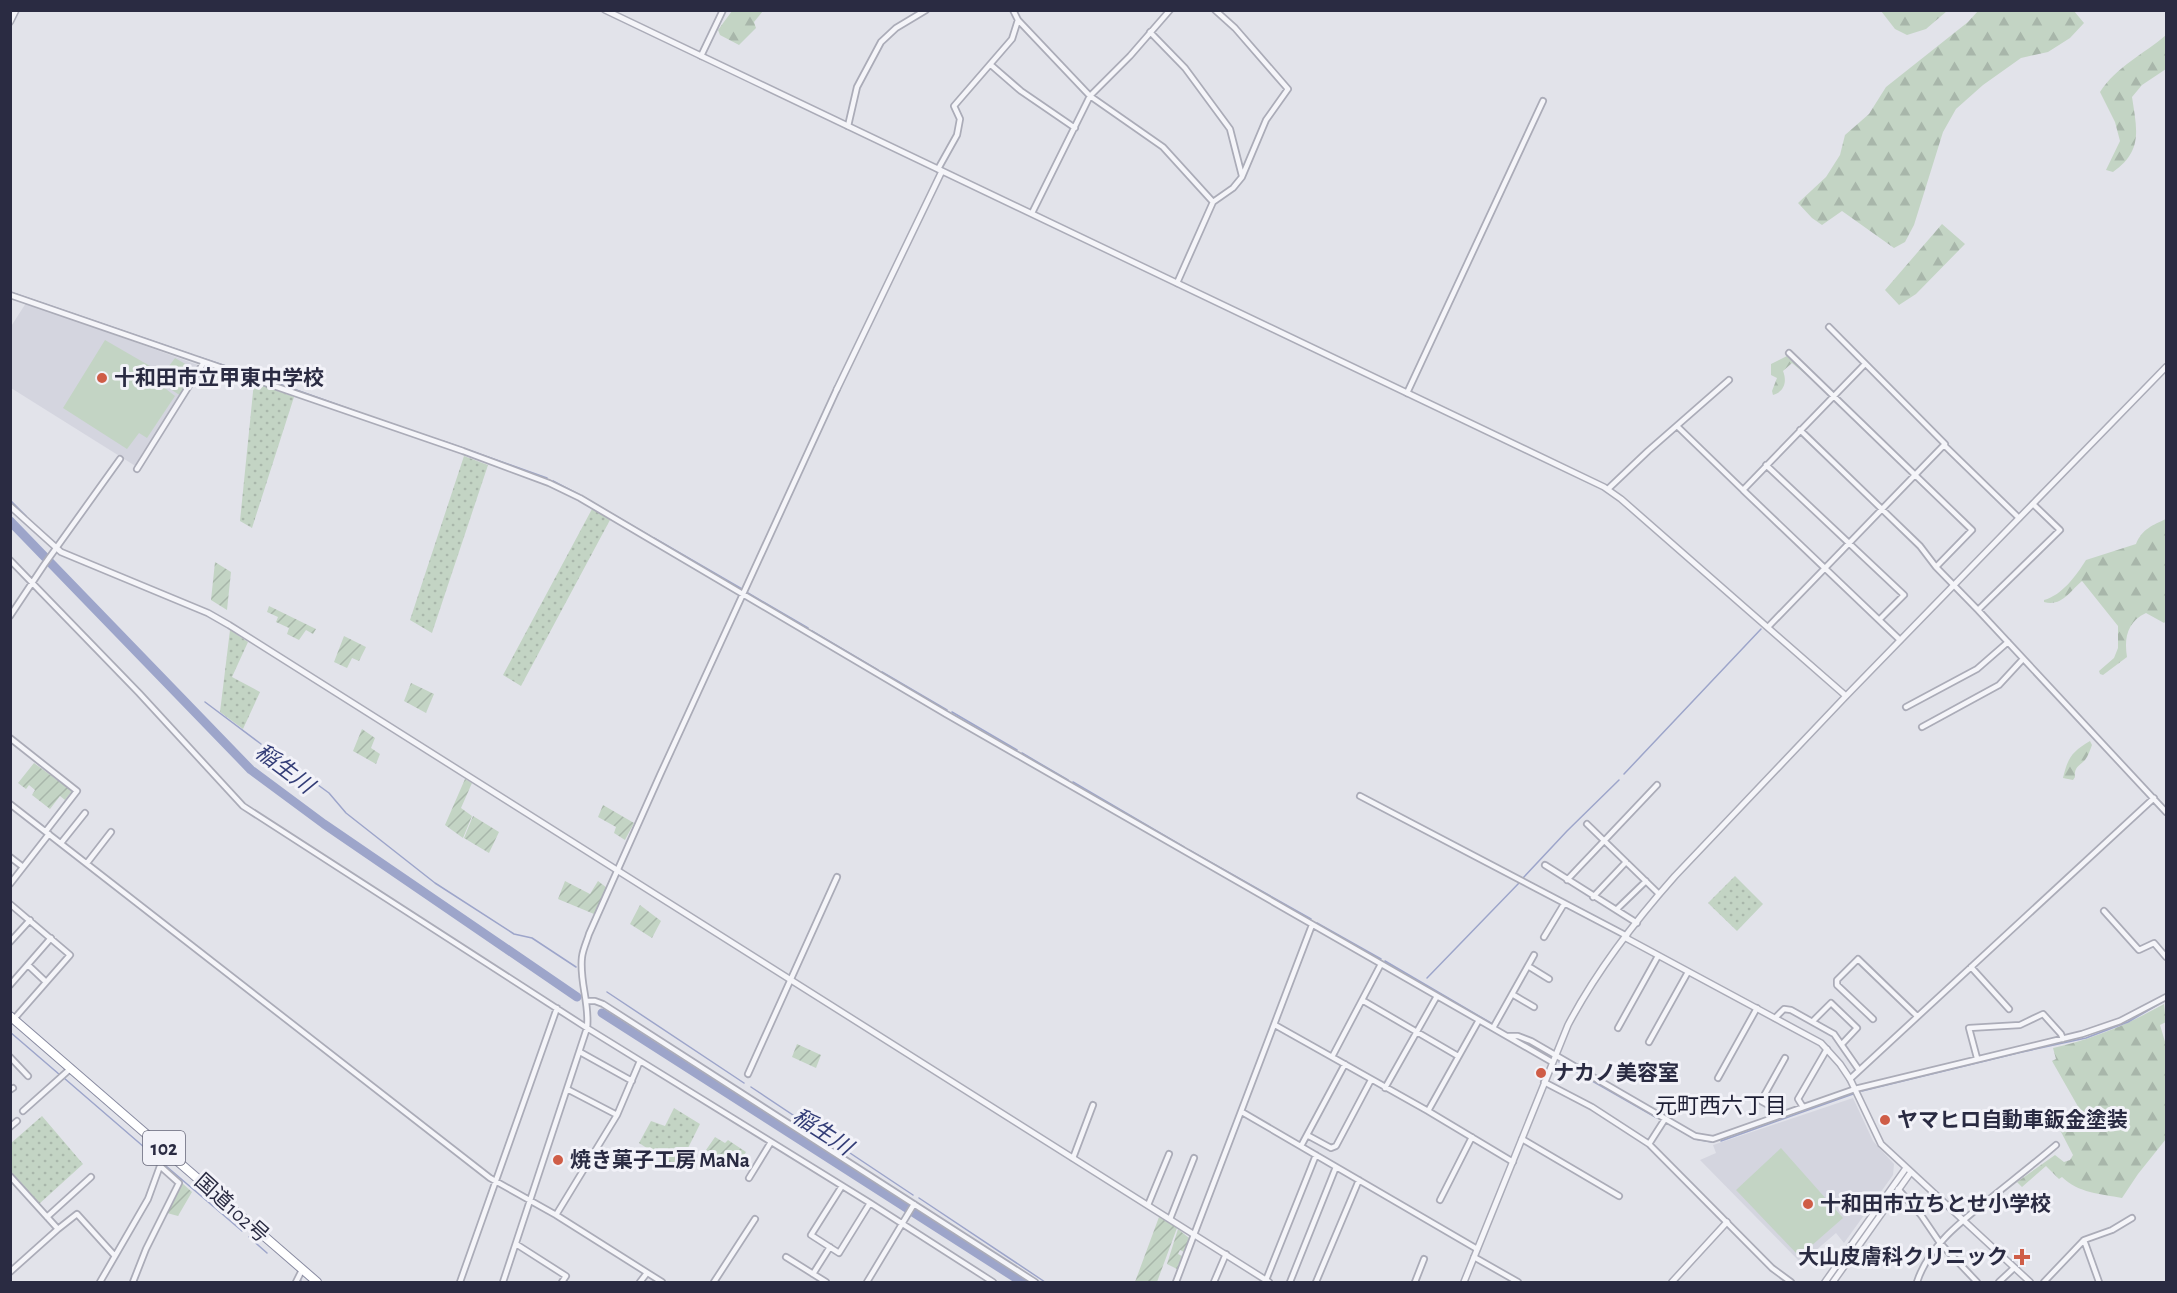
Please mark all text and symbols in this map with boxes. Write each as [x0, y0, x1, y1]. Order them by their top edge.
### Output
place label: 十和田市立甲東中学校 [114, 367, 324, 389]
marker: 十和田市立甲東中学校 [95, 371, 109, 385]
water label: 稲生川 [251, 739, 320, 799]
place label: ナカノ美容室 [1553, 1062, 1679, 1084]
marker: ナカノ美容室 [1534, 1066, 1548, 1080]
district label: 元町西六丁目 [1655, 1094, 1787, 1117]
water label: 稲生川 [789, 1104, 858, 1160]
place label: ヤマヒロ自動車鈑金塗装 [1897, 1109, 2128, 1131]
marker: ヤマヒロ自動車鈑金塗装 [1878, 1113, 1892, 1127]
road number: 102 [143, 1131, 185, 1165]
place label: 焼き菓子工房 MaNa [570, 1149, 750, 1171]
marker: 焼き菓子工房 MaNa [551, 1153, 565, 1167]
street label: 国道102号 [191, 1169, 273, 1247]
place label: 十和田市立ちとせ小学校 [1820, 1193, 2051, 1215]
marker: 十和田市立ちとせ小学校 [1801, 1197, 1815, 1211]
place label: 大山皮膚科クリニック [1798, 1246, 2008, 1268]
marker: 大山皮膚科クリニック [2013, 1248, 2031, 1266]

